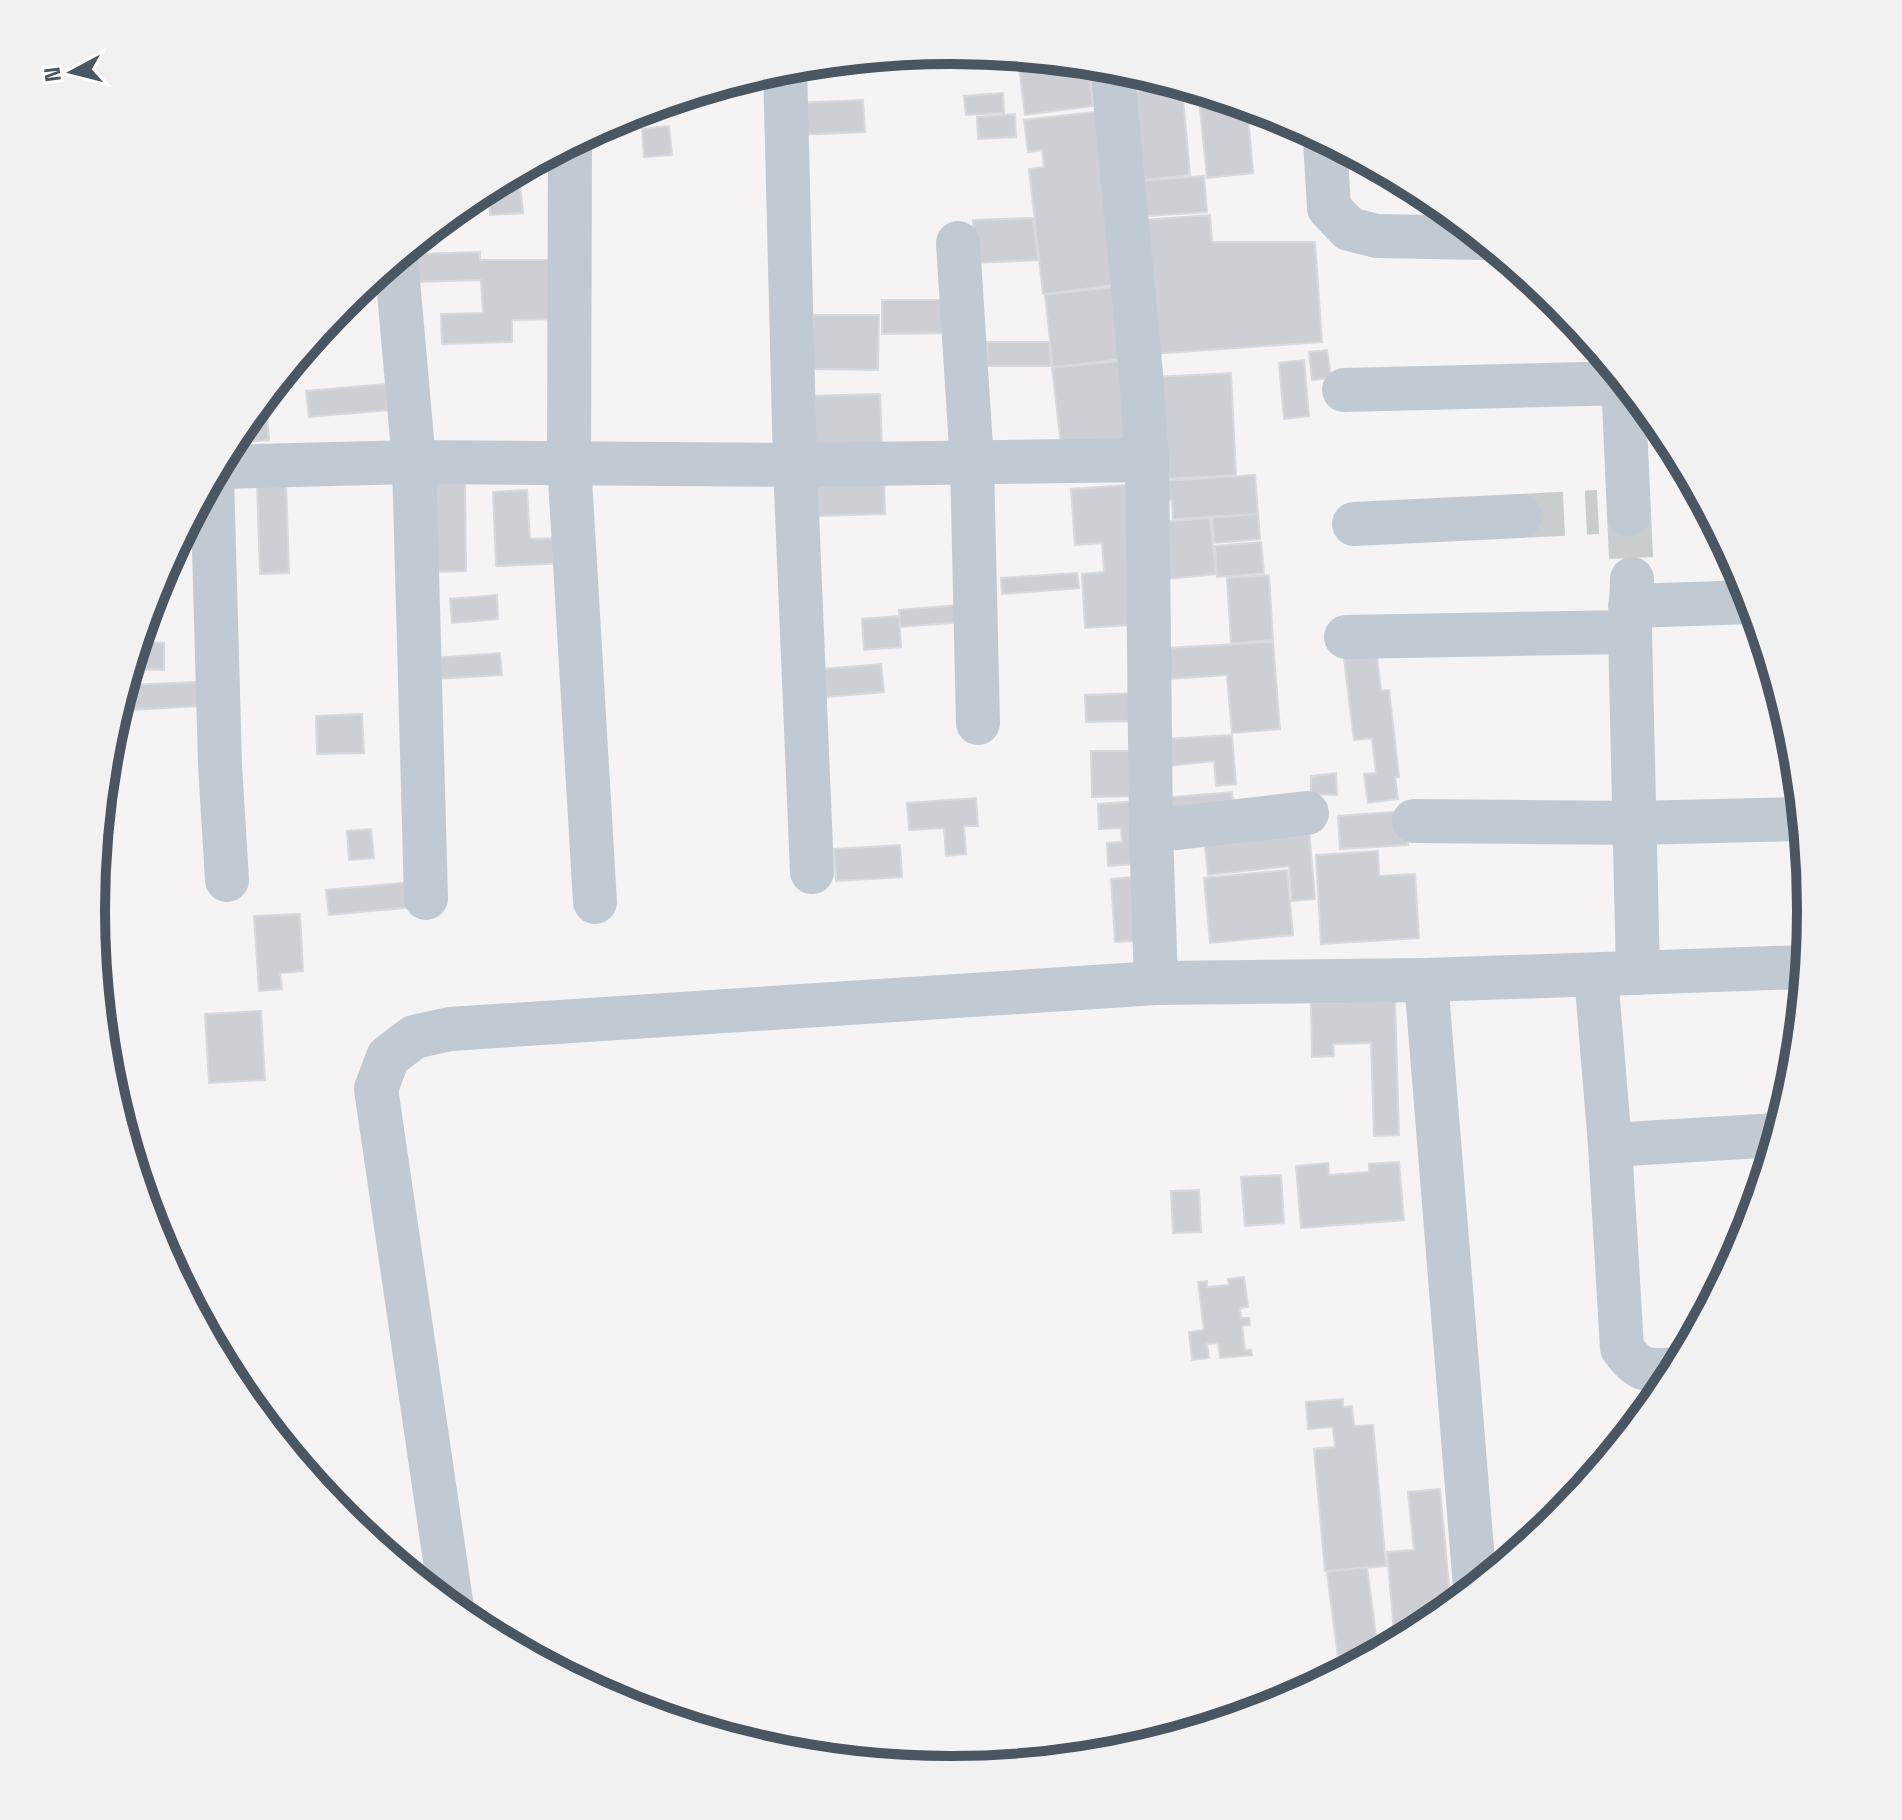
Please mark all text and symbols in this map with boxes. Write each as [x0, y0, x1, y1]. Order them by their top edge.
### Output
north arrow [32, 32, 112, 112]
text: N [37, 65, 67, 83]

